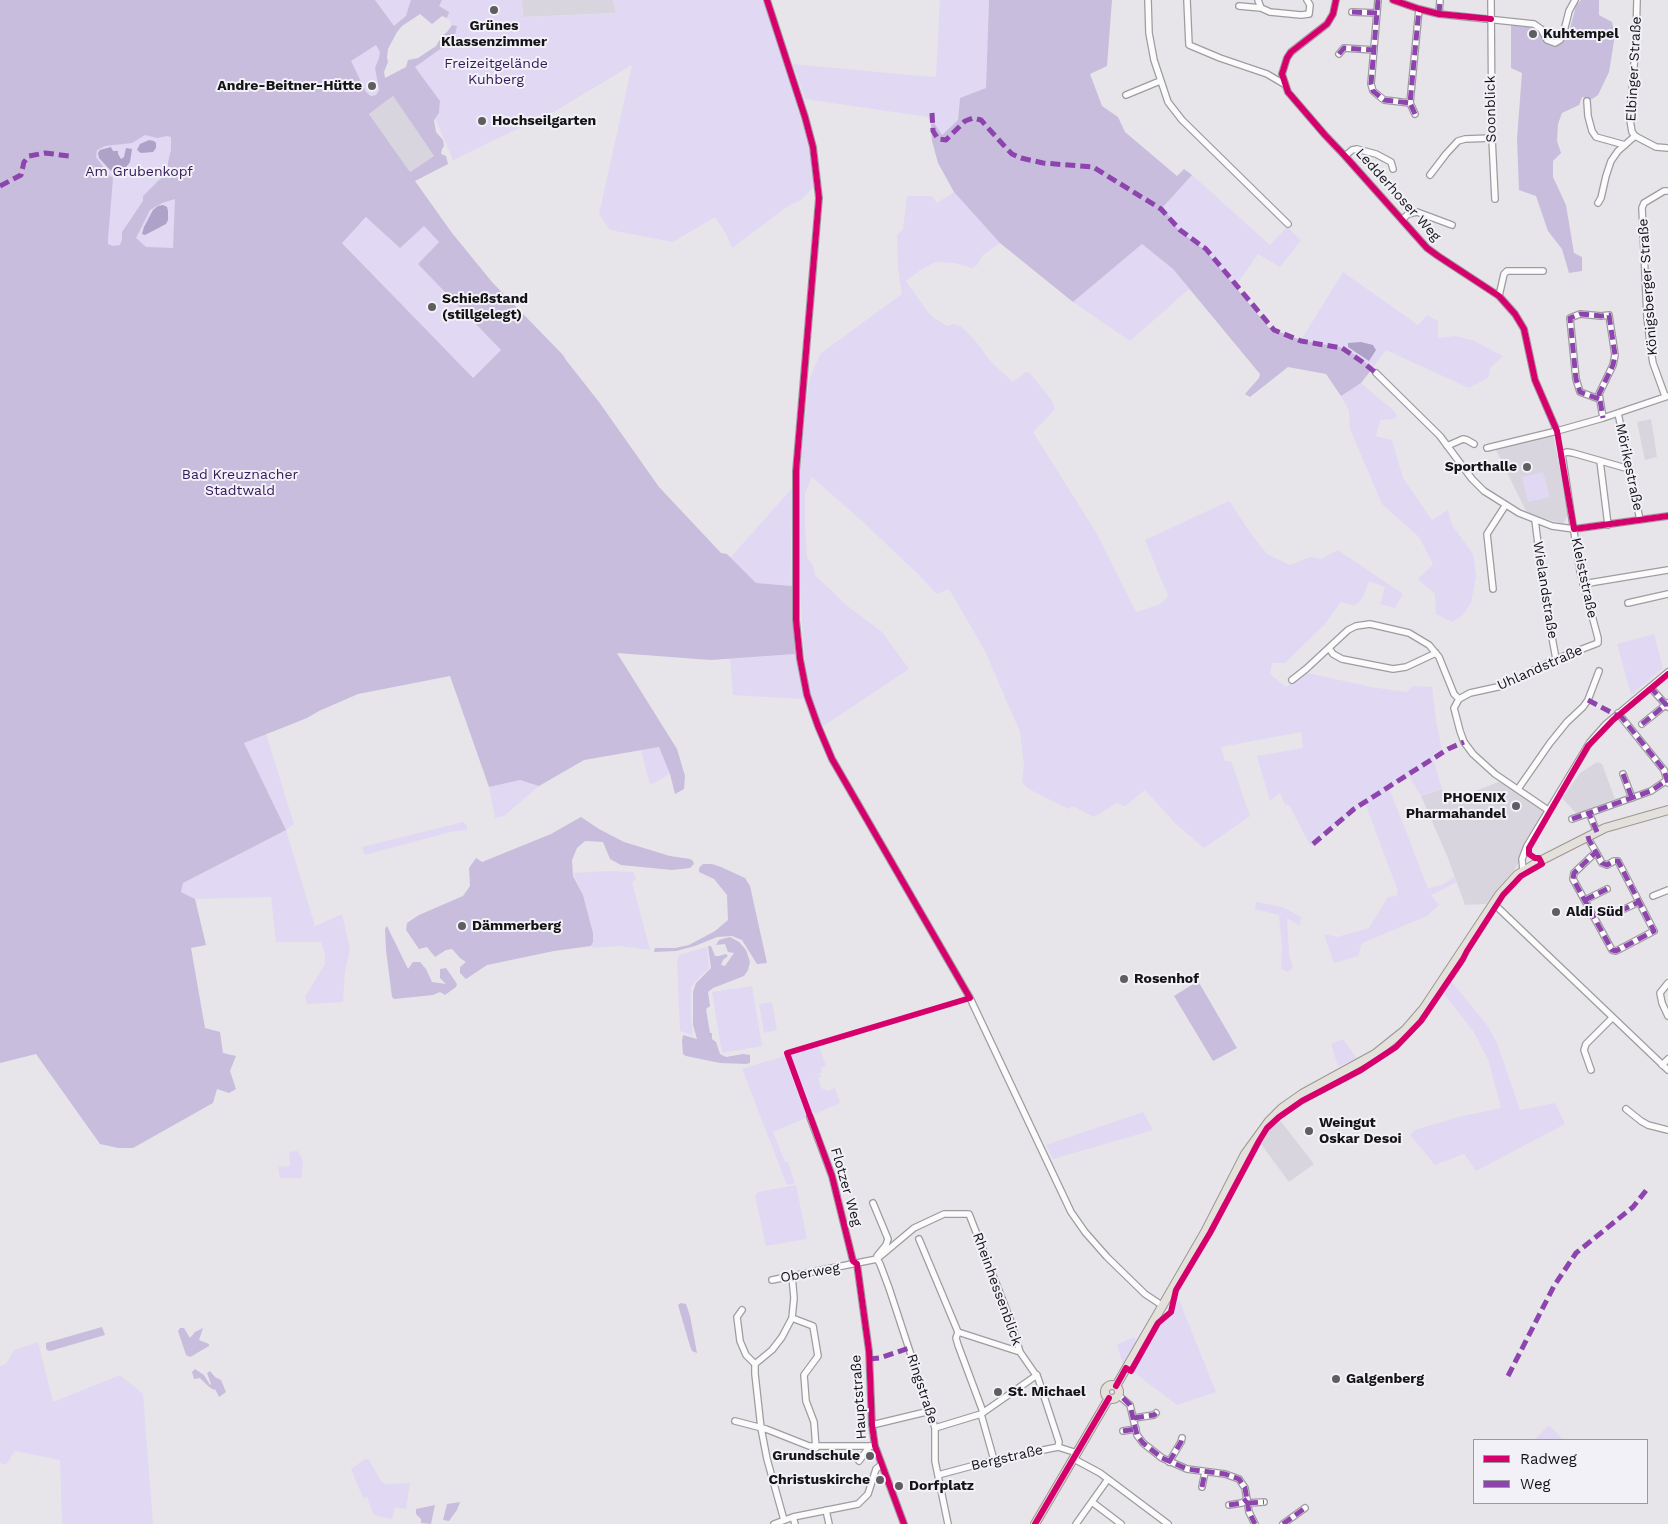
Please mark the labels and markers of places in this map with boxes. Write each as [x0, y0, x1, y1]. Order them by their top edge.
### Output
marker: Grünes Klassenzimmer [488, 4, 500, 16]
place label: Grünes Klassenzimmer [441, 18, 547, 50]
place label: Kuhtempel [1543, 26, 1619, 42]
marker: Kuhtempel [1527, 28, 1539, 40]
place label: Andre-Beitner-Hütte [217, 78, 362, 94]
marker: Andre-Beitner-Hütte [366, 80, 378, 92]
place label: Hochseilgarten [492, 113, 596, 129]
marker: Hochseilgarten [476, 115, 488, 127]
place label: Schießstand (stillgelegt) [442, 291, 528, 324]
marker: Schießstand (stillgelegt) [426, 301, 438, 313]
place label: Sporthalle [1445, 459, 1517, 475]
marker: Sporthalle [1521, 461, 1533, 473]
place label: PHOENIX Pharmahandel [1406, 790, 1506, 822]
marker: PHOENIX Pharmahandel [1510, 800, 1522, 812]
place label: Aldi Süd [1566, 904, 1623, 920]
marker: Aldi Süd [1550, 906, 1562, 918]
place label: Dämmerberg [472, 918, 561, 934]
marker: Dämmerberg [456, 920, 468, 932]
place label: Rosenhof [1134, 971, 1199, 987]
marker: Rosenhof [1118, 973, 1130, 985]
place label: Weingut Oskar Desoi [1319, 1115, 1402, 1148]
marker: Weingut Oskar Desoi [1303, 1125, 1315, 1137]
place label: Galgenberg [1346, 1371, 1424, 1387]
marker: Galgenberg [1330, 1373, 1342, 1385]
place label: St. Michael [1008, 1384, 1085, 1400]
marker: St. Michael [992, 1386, 1004, 1398]
place label: Grundschule [772, 1448, 860, 1464]
marker: Grundschule [864, 1450, 876, 1462]
place label: Christuskirche [769, 1472, 870, 1488]
marker: Christuskirche [874, 1474, 886, 1486]
place label: Dorfplatz [909, 1478, 974, 1494]
marker: Dorfplatz [893, 1480, 905, 1492]

